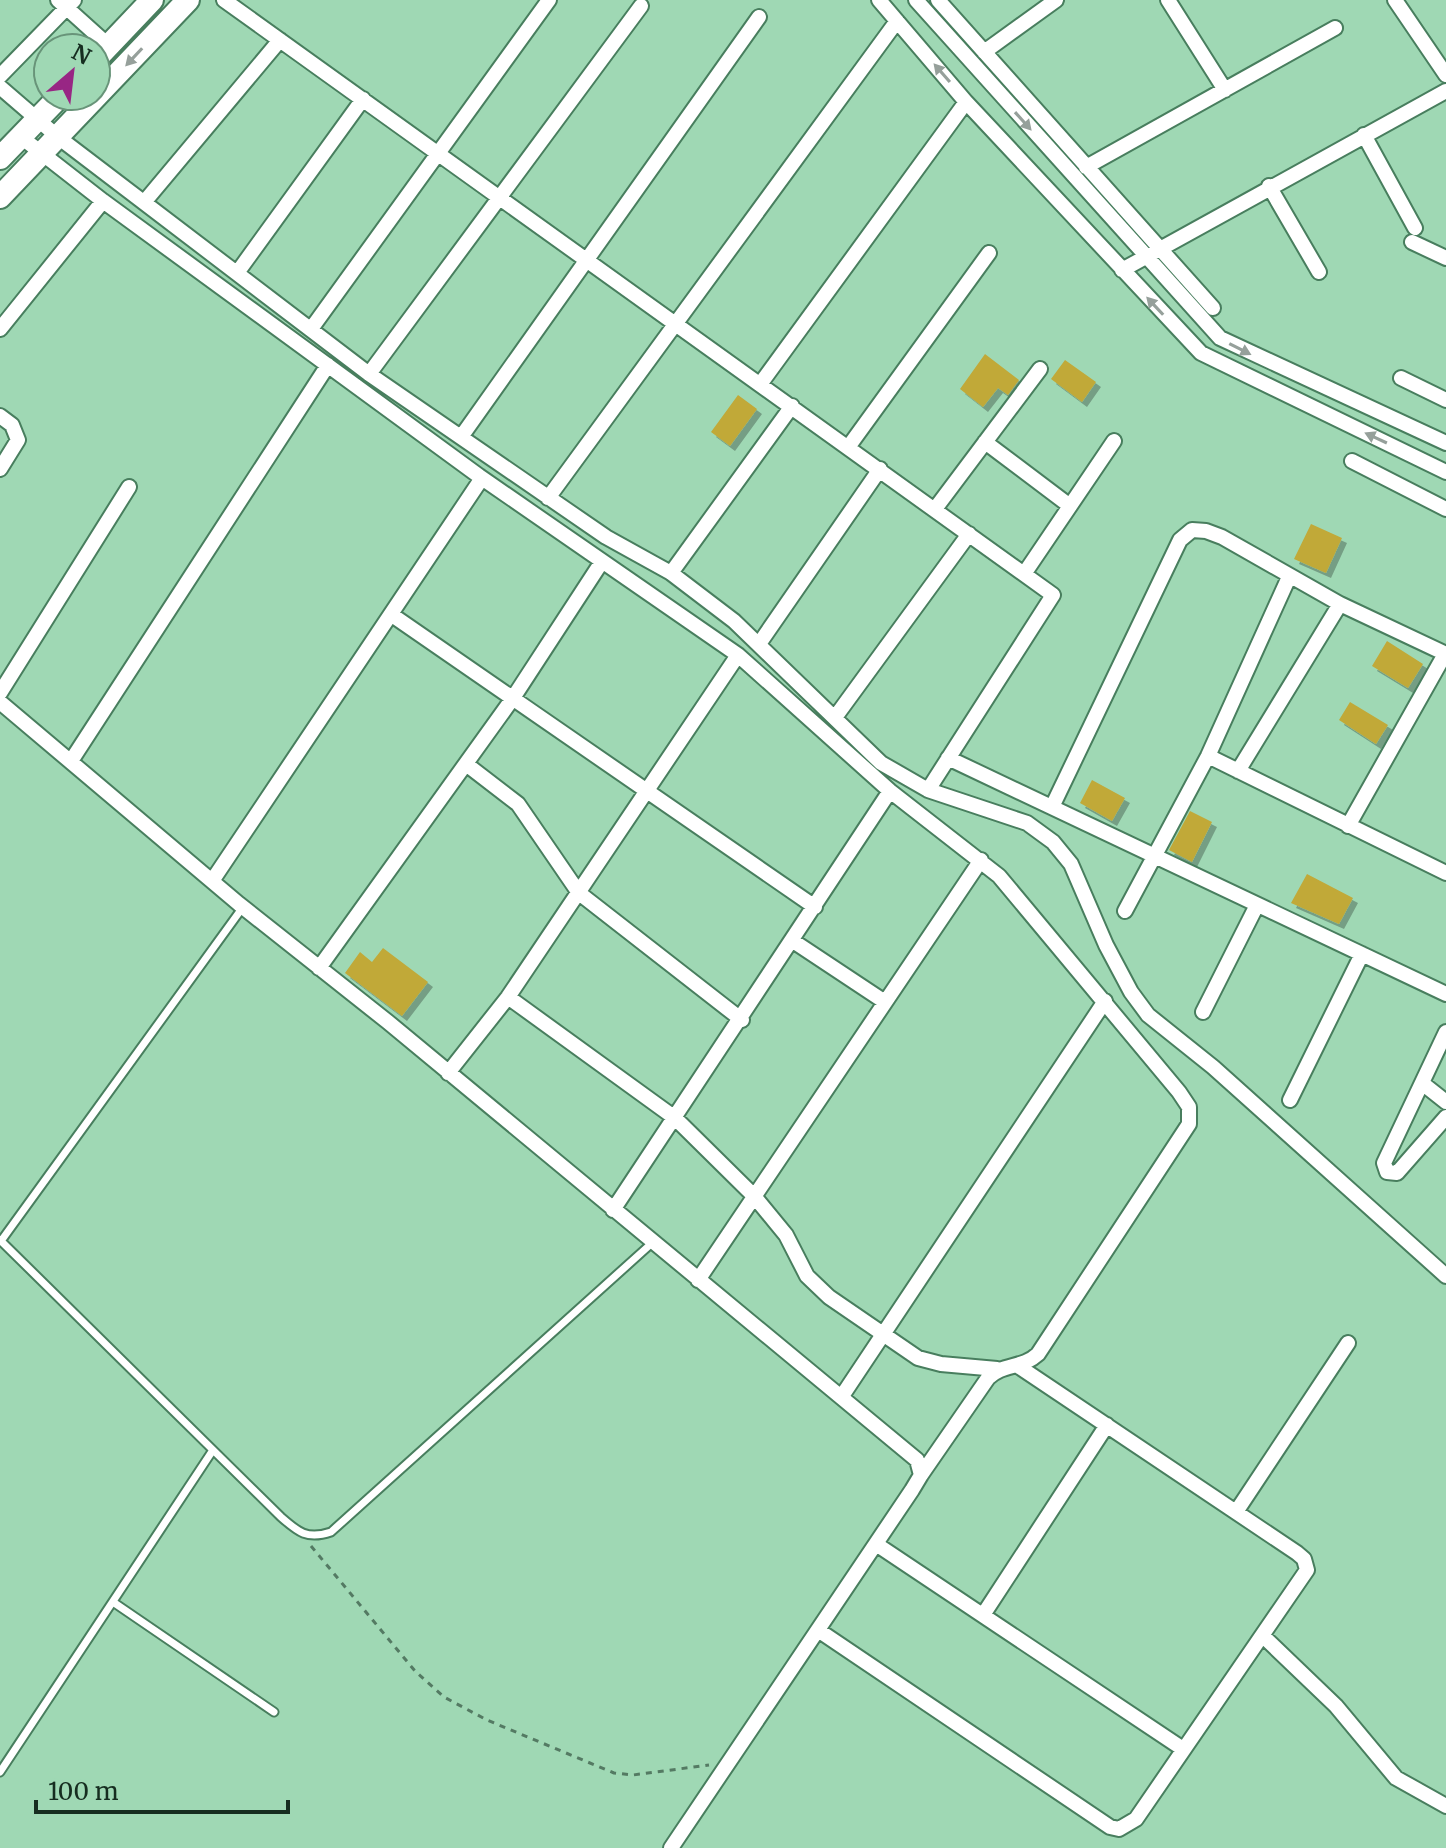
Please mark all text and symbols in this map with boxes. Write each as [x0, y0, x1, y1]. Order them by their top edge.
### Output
north arrow [32, 32, 112, 112]
text: N [67, 38, 96, 71]
one-way arrow [126, 47, 144, 66]
one-way arrow [934, 63, 951, 83]
one-way arrow [1014, 111, 1031, 131]
one-way arrow [1146, 297, 1164, 316]
one-way arrow [1229, 343, 1252, 356]
one-way arrow [1364, 431, 1387, 445]
scale bar [36, 1764, 288, 1814]
text: 100 m [48, 1776, 119, 1807]

